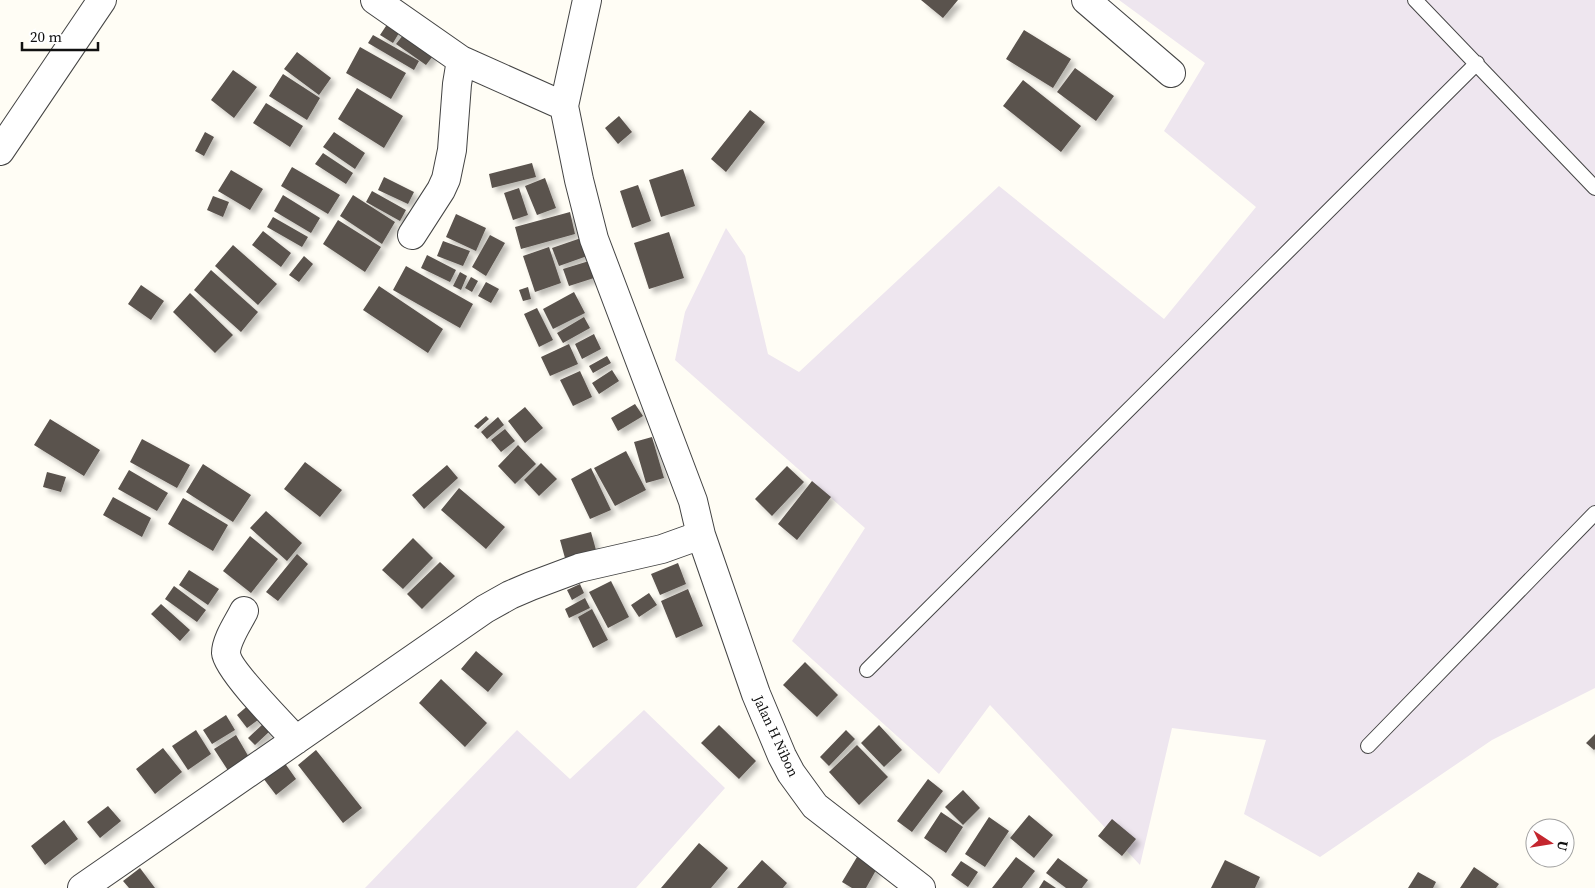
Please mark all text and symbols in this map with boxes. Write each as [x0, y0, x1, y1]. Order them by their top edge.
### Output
scale bar [22, 20, 99, 52]
text: 20 m [30, 26, 62, 47]
street label: Jalan H Nibon [748, 691, 804, 780]
north arrow [1525, 818, 1575, 868]
text: U [1552, 839, 1574, 853]

